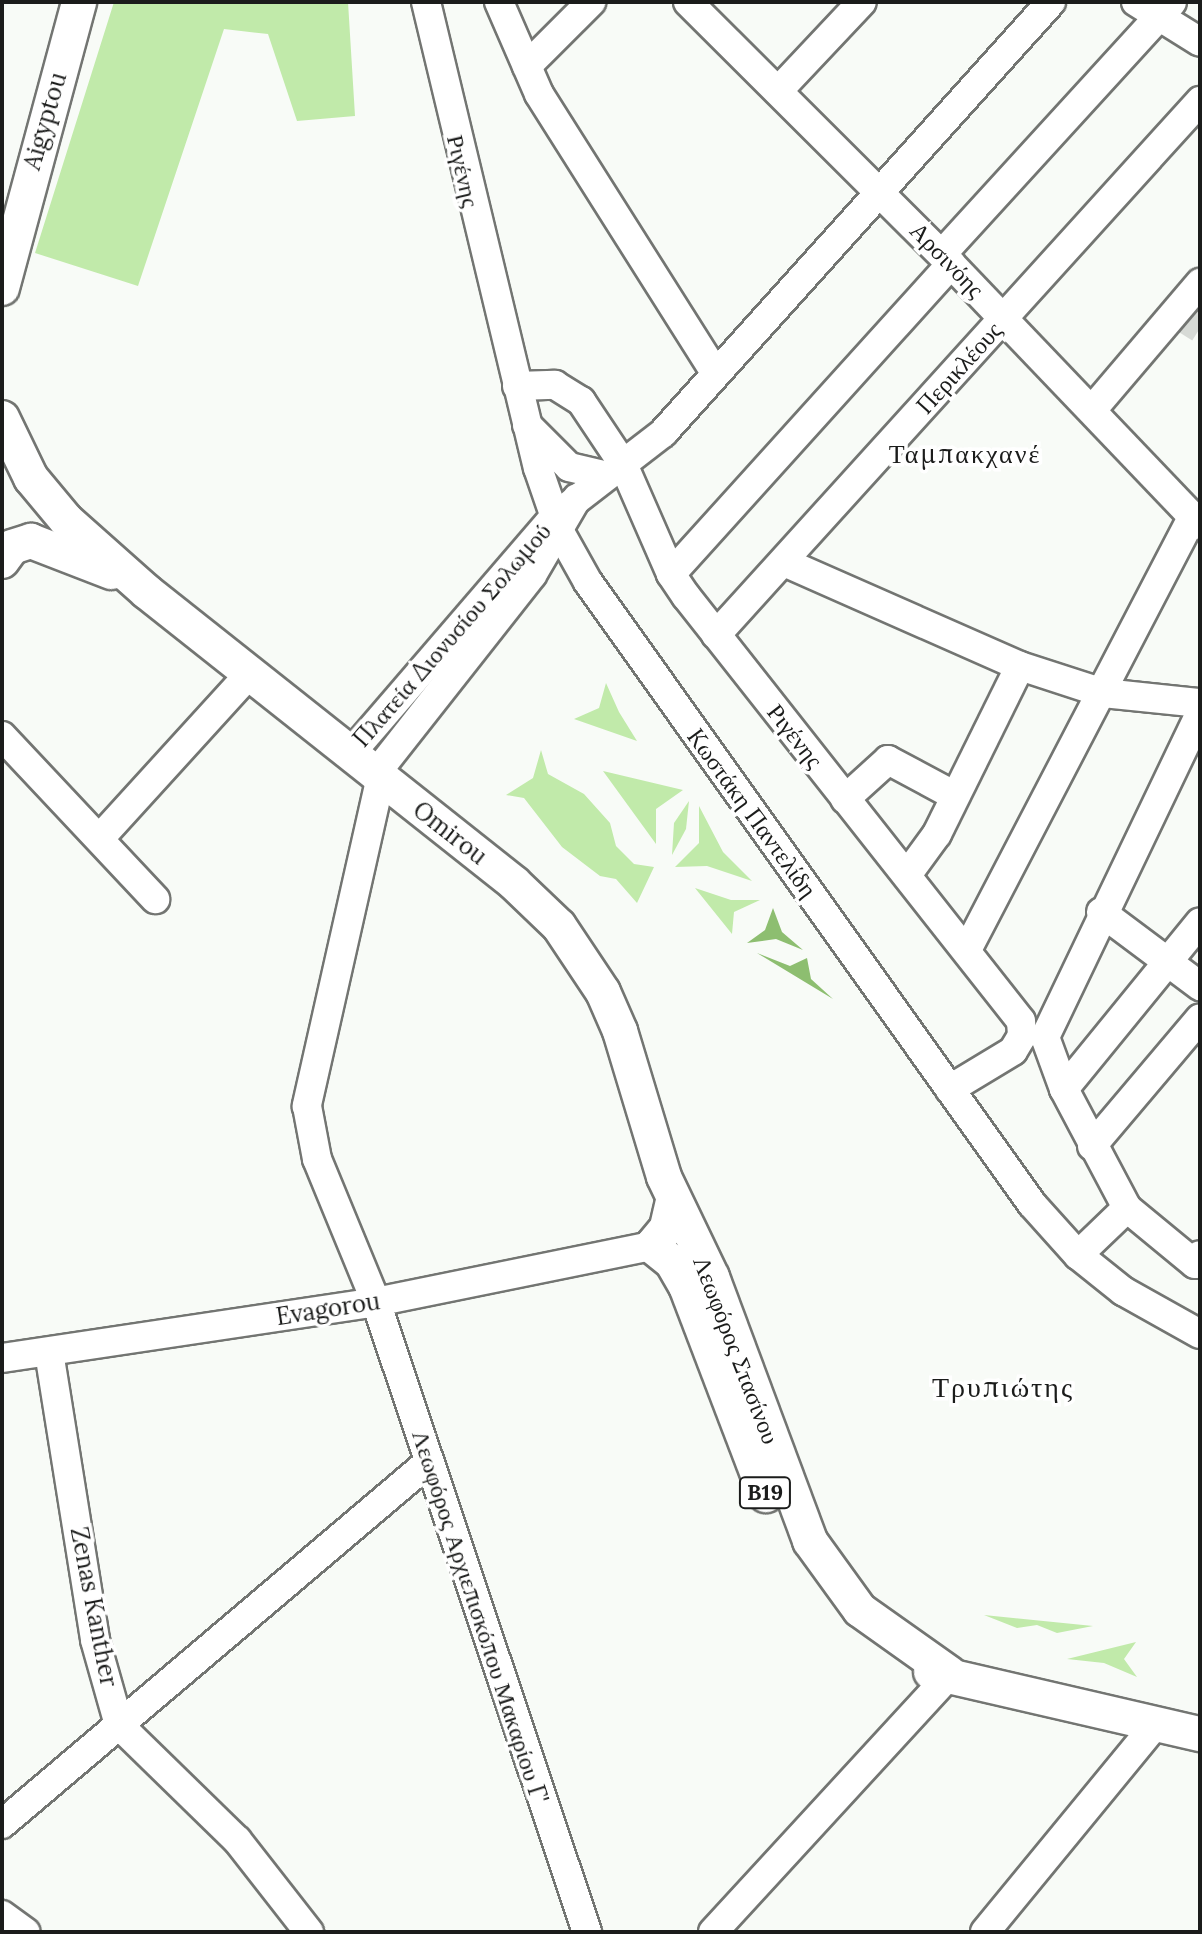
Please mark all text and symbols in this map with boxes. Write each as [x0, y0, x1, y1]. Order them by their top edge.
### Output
street label: Aigyptou [17, 69, 73, 173]
street label: Ριγένης [441, 132, 485, 210]
street label: Αρσινόης [904, 216, 990, 304]
street label: Περικλέους [910, 316, 1008, 420]
district label: Ταμπακχανέ [889, 438, 1041, 470]
street label: Πλατεία Διονυσίου Σολωμού [347, 517, 557, 753]
street label: Ριγένης [761, 698, 829, 774]
street label: Kωστάκη Παντελίδη [681, 723, 823, 903]
street label: Omirou [407, 795, 493, 871]
street label: Λεωφόρος Στασίνου [687, 1252, 785, 1448]
street label: Evagorou [274, 1287, 382, 1331]
district label: Τρυπιώτης [932, 1370, 1074, 1404]
street label: Λεωφόρος Αρχιεπισκόπου Μακαρίου Γ' [406, 1426, 554, 1808]
road number: B19 [737, 1475, 793, 1511]
street label: Zenas Kanther [64, 1525, 124, 1689]

